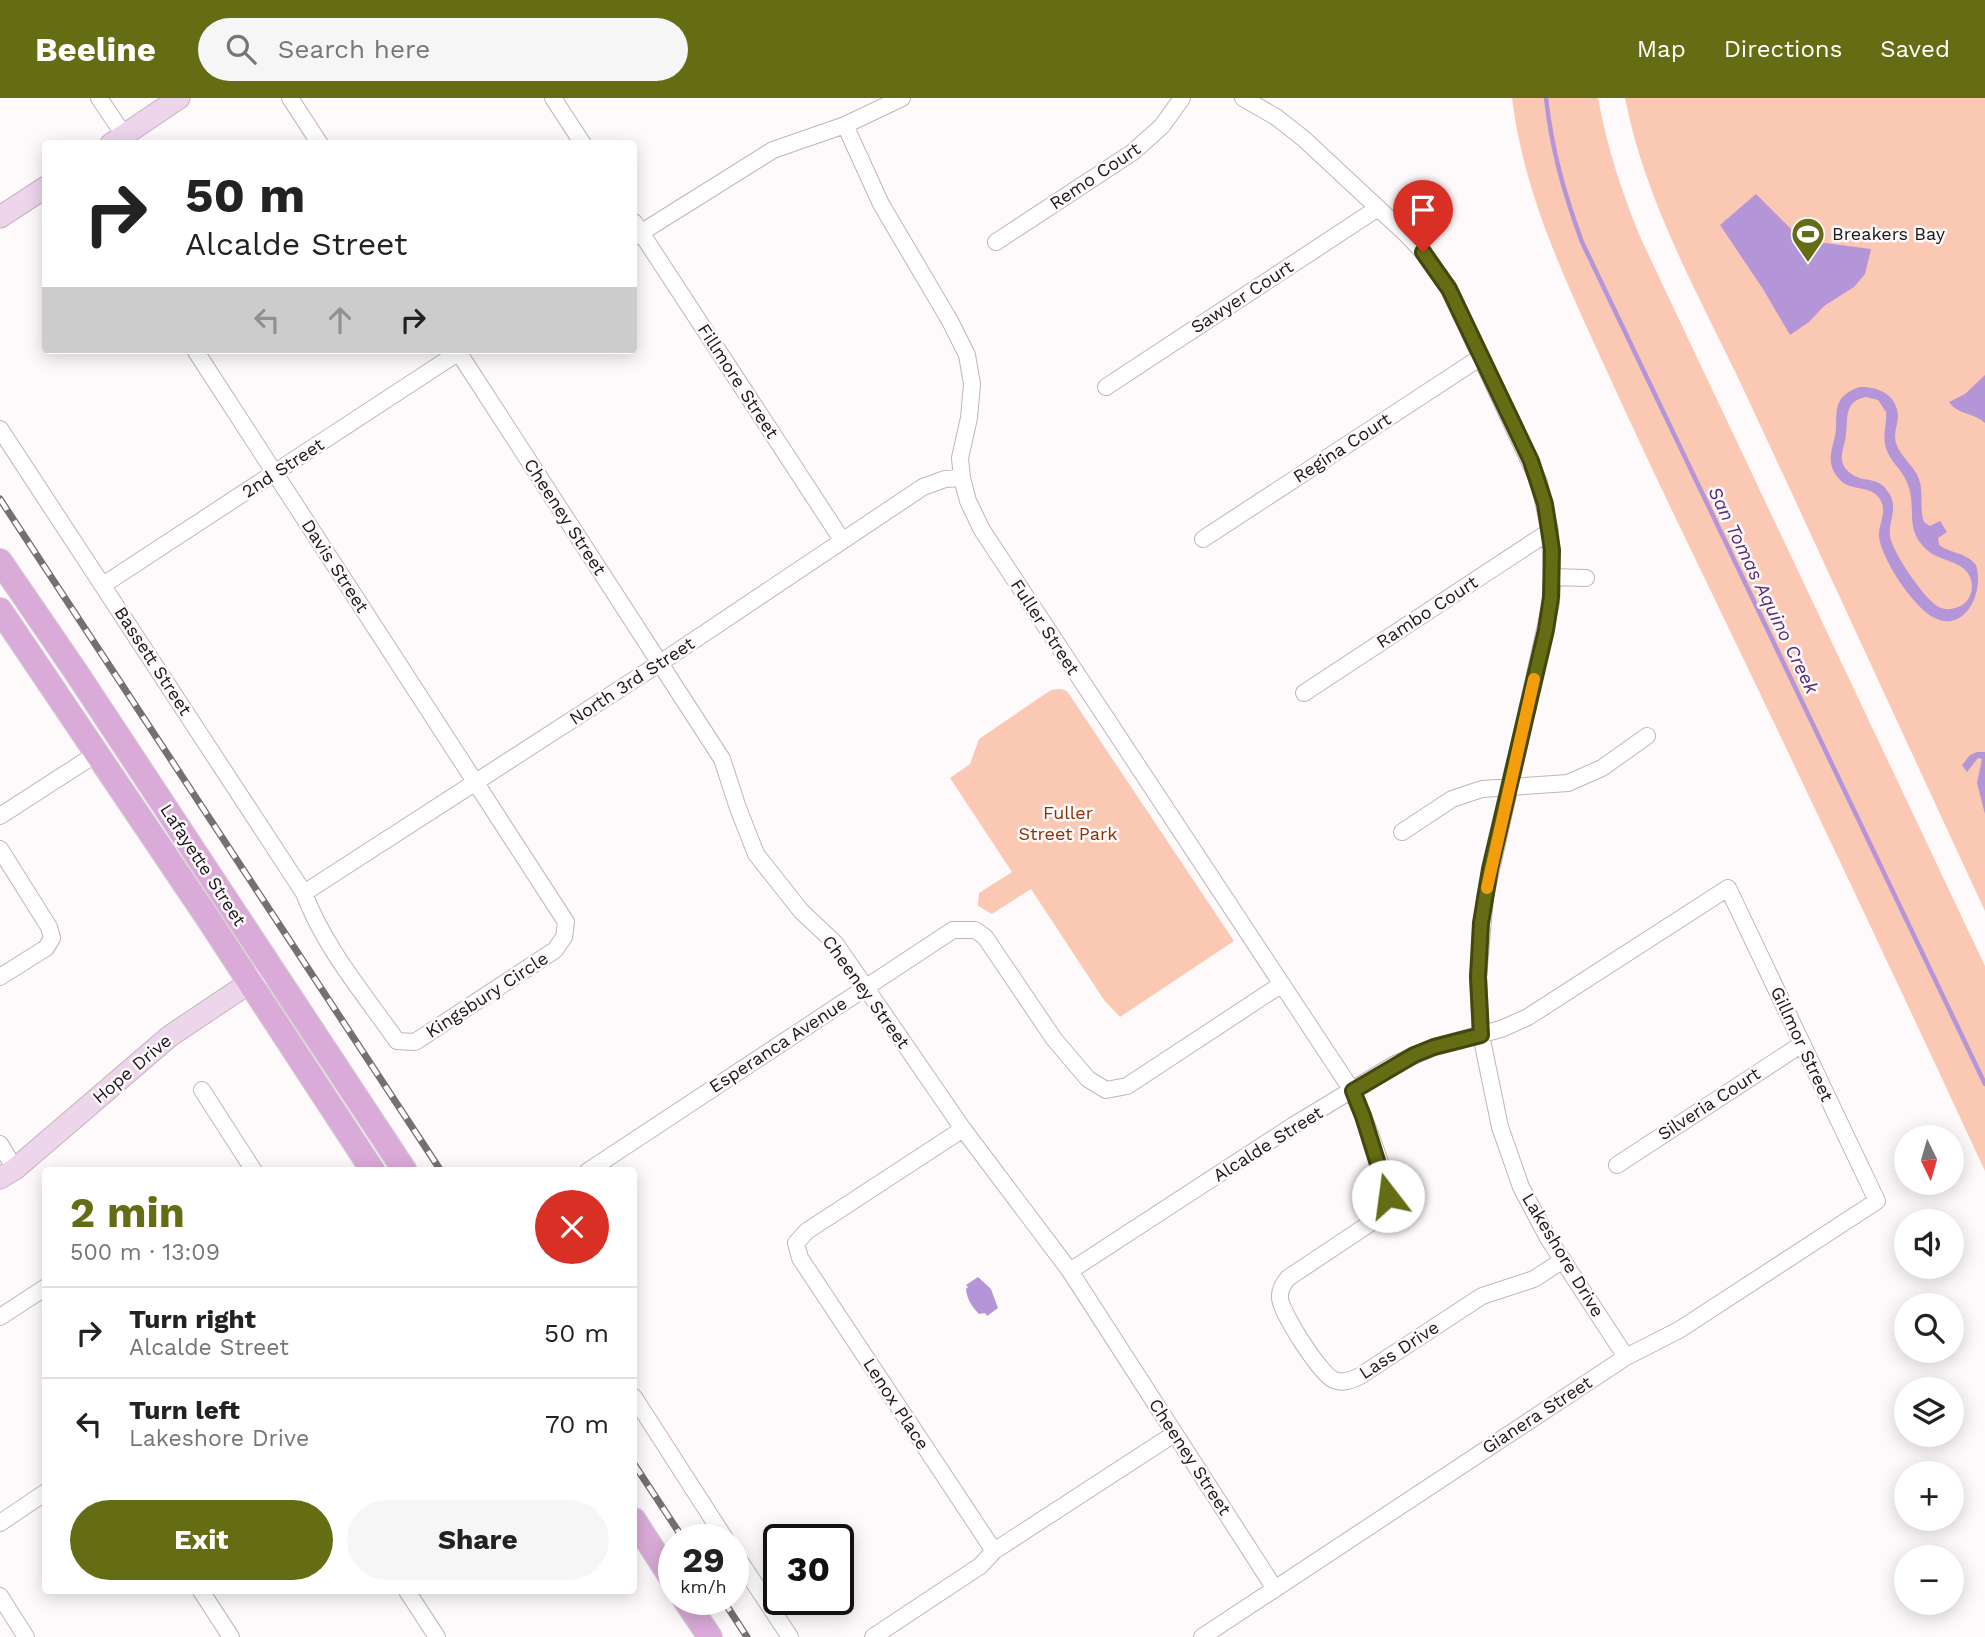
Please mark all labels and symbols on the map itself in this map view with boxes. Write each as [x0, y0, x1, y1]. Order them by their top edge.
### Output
street label: Remo Court [1045, 137, 1144, 214]
pin [1393, 180, 1453, 252]
sports icon: Breakers Bay [1789, 215, 1827, 264]
place label: Breakers Bay [1832, 223, 1946, 244]
street label: Sawyer Court [1187, 255, 1297, 337]
street label: Fillmore Street [694, 319, 784, 442]
street label: Regina Court [1289, 408, 1395, 487]
street label: 2nd Street [238, 433, 328, 502]
street label: Cheeney Street [520, 455, 611, 579]
water label: San Tomas Aquino Creek [1703, 483, 1824, 698]
street label: Davis Street [298, 515, 374, 617]
street label: Rambo Court [1372, 571, 1482, 652]
street label: Fuller Street [1007, 575, 1084, 679]
street label: Bassett Street [110, 602, 197, 719]
street label: North 3rd Street [565, 632, 698, 729]
street label: Lafayette Street [156, 800, 251, 930]
park label: Fuller Street Park [1018, 802, 1118, 844]
street label: Cheeney Street [818, 931, 915, 1053]
street label: Kingsbury Circle [422, 947, 552, 1042]
street label: Gillmor Street [1767, 983, 1838, 1105]
street label: Esperanca Avenue [705, 992, 851, 1097]
street label: Hope Drive [88, 1030, 175, 1108]
street label: Silveria Court [1654, 1062, 1764, 1144]
street label: Alcalde Street [1209, 1101, 1327, 1186]
north arrow [1894, 1125, 1964, 1195]
position arrow [1351, 1159, 1425, 1233]
street label: Lakeshore Drive [1518, 1189, 1609, 1321]
street label: Lass Drive [1355, 1316, 1443, 1383]
street label: Lenox Place [859, 1354, 934, 1453]
street label: Gianera Street [1478, 1371, 1596, 1458]
street label: Cheeney Street [1145, 1395, 1236, 1519]
speed limit sign: 30 [763, 1524, 854, 1615]

